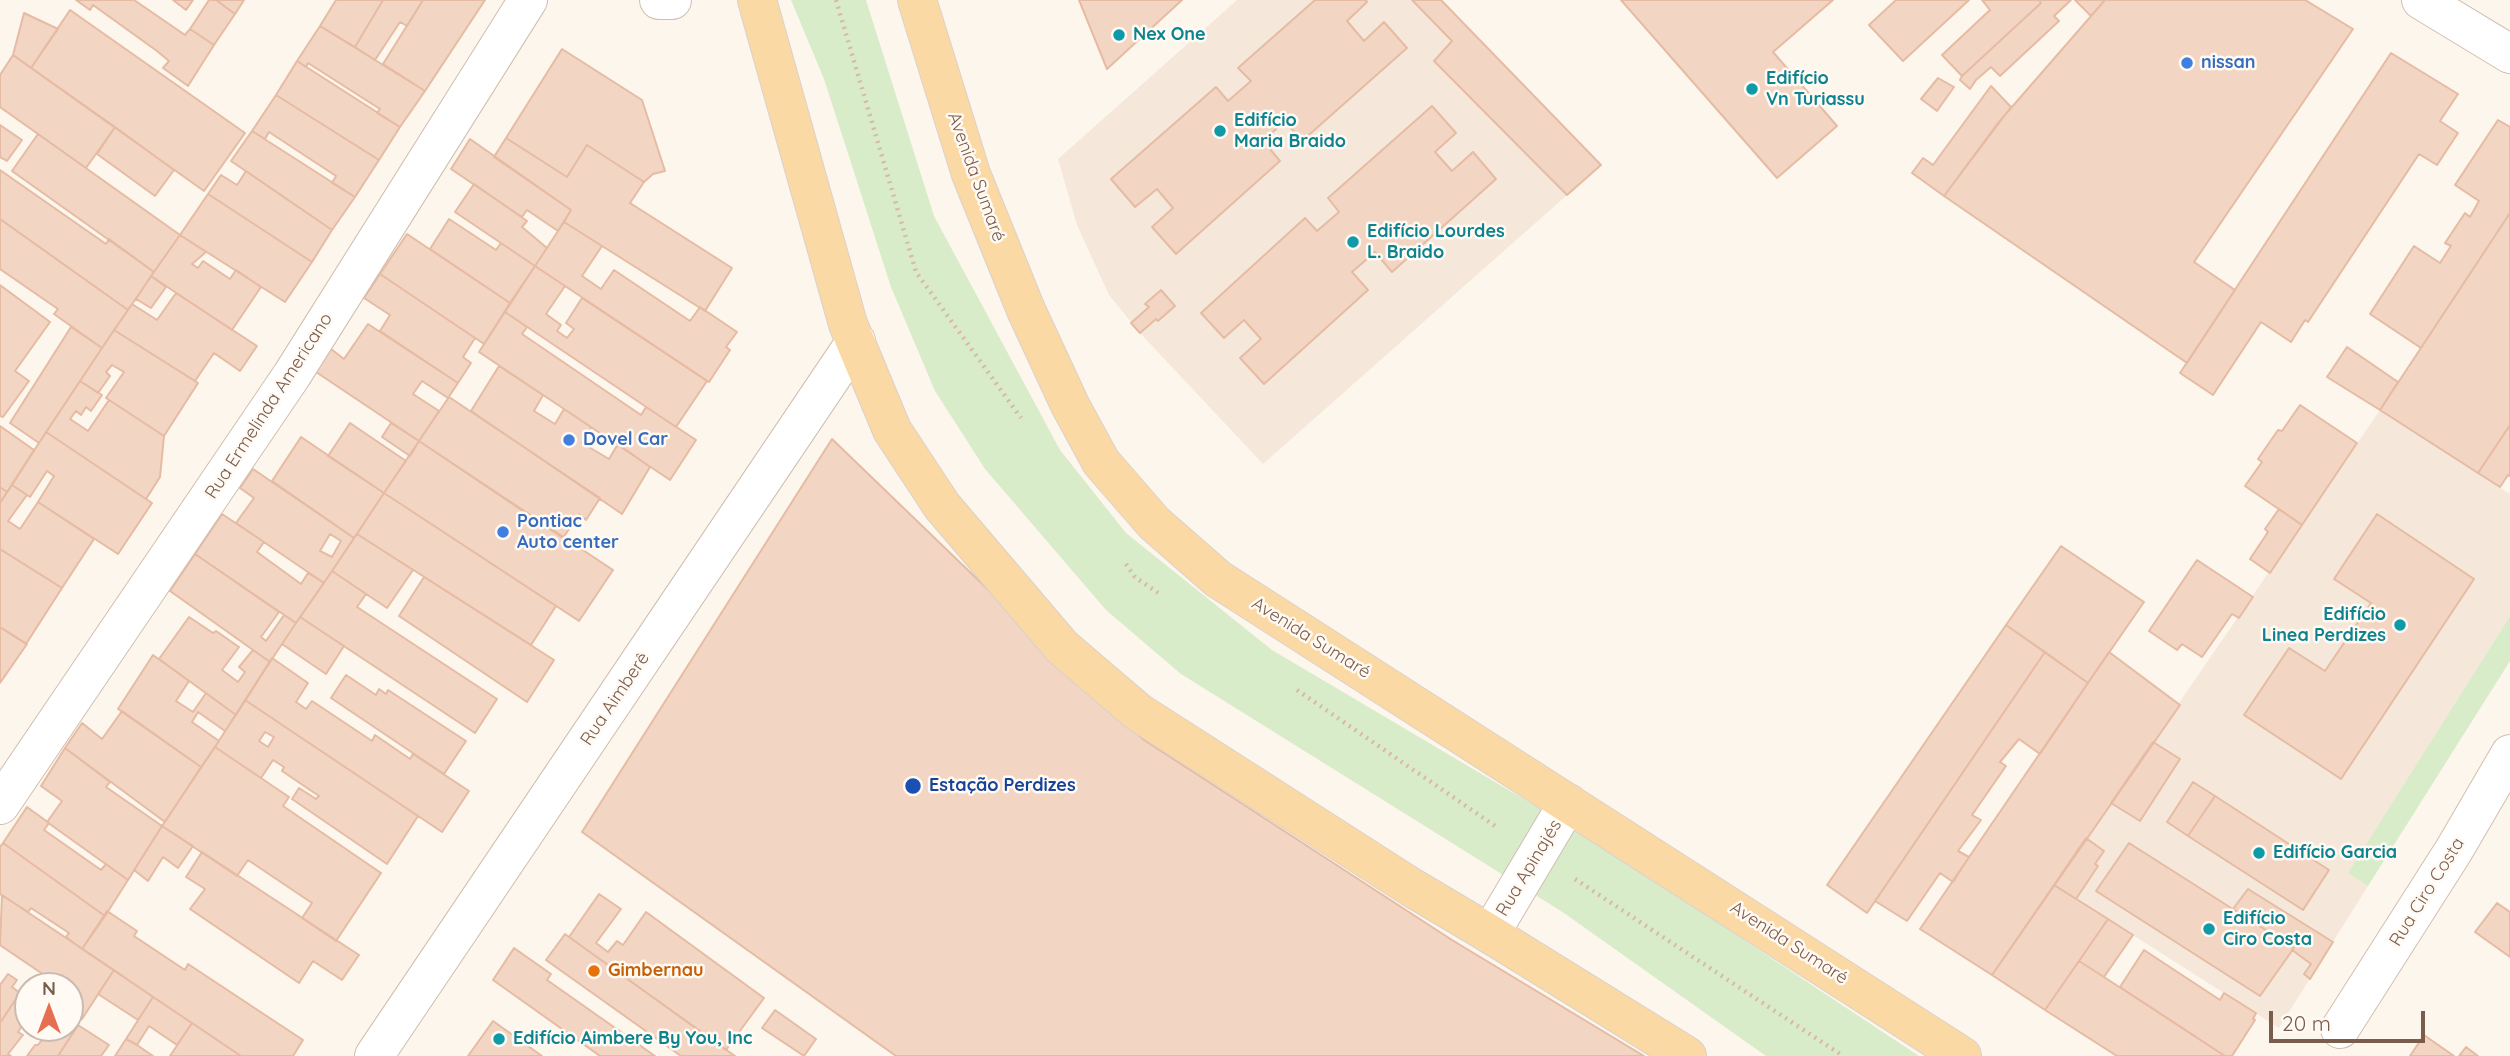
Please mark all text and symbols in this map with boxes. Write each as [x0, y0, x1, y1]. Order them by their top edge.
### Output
place label: Nex One [1133, 24, 1206, 46]
marker: Nex One [1111, 27, 1127, 43]
place label: nissan [2201, 52, 2256, 74]
marker: nissan [2179, 55, 2195, 71]
place label: Edifício Vn Turiassu [1766, 68, 1865, 110]
marker: Edifício Vn Turiassu [1744, 81, 1760, 97]
street label: Avenida Sumaré [943, 109, 1009, 245]
place label: Edifício Maria Braido [1234, 110, 1346, 152]
marker: Edifício Maria Braido [1212, 123, 1228, 139]
place label: Edifício Lourdes L. Braido [1367, 221, 1505, 264]
marker: Edifício Lourdes L. Braido [1345, 234, 1361, 250]
street label: Rua Ermelinda Americano [201, 309, 337, 503]
place label: Dovel Car [583, 429, 668, 451]
marker: Dovel Car [561, 432, 577, 448]
place label: Pontiac Auto center [517, 511, 619, 554]
marker: Pontiac Auto center [495, 524, 511, 540]
street label: Avenida Sumaré [1248, 593, 1374, 683]
place label: Edifício Linea Perdizes [2262, 604, 2386, 646]
marker: Edifício Linea Perdizes [2392, 617, 2408, 633]
street label: Rua Aimberê [576, 648, 654, 750]
place label: Estação Perdizes [929, 775, 1076, 797]
marker: Estação Perdizes [903, 776, 923, 796]
street label: Rua Apinajés [1492, 816, 1566, 920]
street label: Rua Ciro Costa [2385, 834, 2469, 950]
place label: Edifício Garcia [2273, 842, 2397, 864]
marker: Edifício Garcia [2251, 845, 2267, 861]
street label: Avenida Sumaré [1726, 897, 1852, 989]
place label: Edifício Ciro Costa [2223, 908, 2312, 950]
marker: Edifício Ciro Costa [2201, 921, 2217, 937]
place label: Gimbernau [608, 960, 704, 982]
marker: Gimbernau [586, 963, 602, 979]
north arrow [14, 972, 84, 1042]
text: N [42, 976, 56, 1000]
scale bar [2272, 996, 2428, 1040]
text: 20 m [2282, 1010, 2331, 1036]
place label: Edifício Aimbere By You, Inc [513, 1028, 752, 1050]
marker: Edifício Aimbere By You, Inc [491, 1031, 507, 1047]

